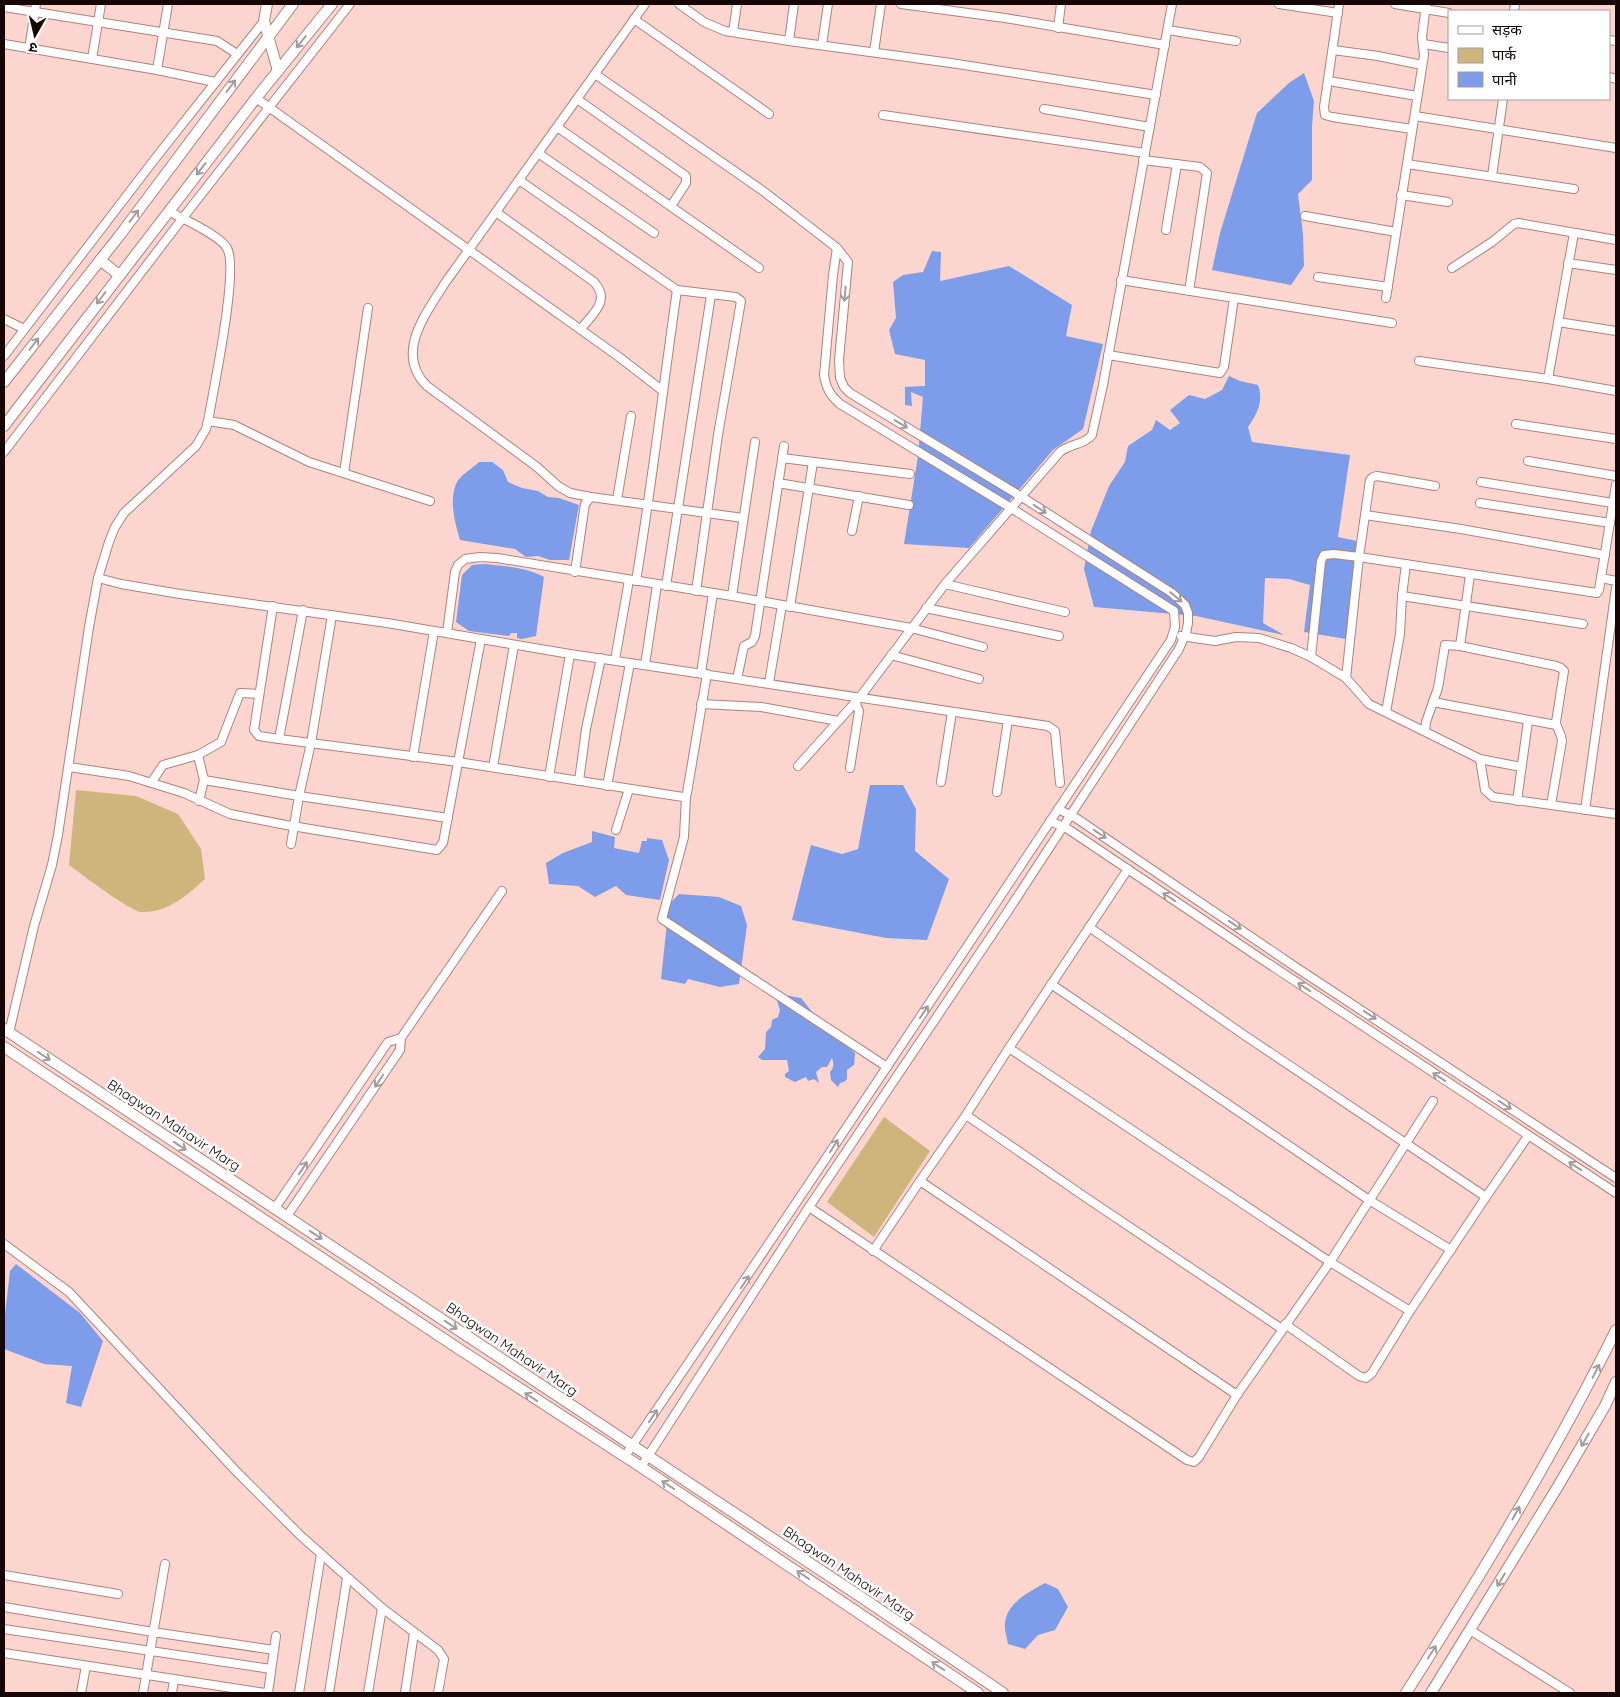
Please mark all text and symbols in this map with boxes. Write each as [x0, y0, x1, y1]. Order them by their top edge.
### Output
north arrow [10, 10, 60, 60]
legend [1448, 10, 1610, 100]
text: सड़क [1492, 20, 1522, 39]
one-way arrow [296, 35, 307, 48]
text: उ [27, 38, 39, 57]
text: पार्क [1492, 45, 1516, 64]
text: पानी [1492, 70, 1518, 89]
one-way arrow [226, 80, 237, 93]
one-way arrow [196, 162, 206, 176]
one-way arrow [129, 209, 139, 223]
one-way arrow [840, 285, 850, 301]
one-way arrow [96, 291, 107, 304]
one-way arrow [28, 338, 39, 351]
one-way arrow [893, 420, 907, 430]
one-way arrow [1032, 504, 1046, 514]
one-way arrow [1169, 591, 1182, 602]
one-way arrow [1093, 829, 1107, 839]
one-way arrow [1162, 892, 1176, 902]
one-way arrow [1228, 920, 1242, 930]
one-way arrow [1297, 982, 1311, 992]
one-way arrow [920, 1005, 930, 1019]
one-way arrow [1363, 1010, 1377, 1020]
one-way arrow [37, 1051, 51, 1061]
one-way arrow [1433, 1072, 1447, 1082]
one-way arrow [374, 1073, 384, 1087]
street label: Bhagwan Mahavir Marg [104, 1075, 244, 1175]
one-way arrow [1498, 1100, 1512, 1110]
one-way arrow [829, 1140, 839, 1154]
one-way arrow [172, 1141, 186, 1151]
one-way arrow [298, 1161, 308, 1175]
one-way arrow [1569, 1161, 1583, 1171]
one-way arrow [308, 1230, 322, 1240]
one-way arrow [739, 1275, 750, 1289]
street label: Bhagwan Mahavir Marg [443, 1298, 581, 1400]
one-way arrow [444, 1320, 458, 1330]
one-way arrow [1591, 1364, 1601, 1379]
one-way arrow [525, 1391, 539, 1401]
one-way arrow [647, 1409, 658, 1423]
one-way arrow [1579, 1433, 1589, 1447]
one-way arrow [661, 1480, 675, 1490]
one-way arrow [1512, 1506, 1522, 1521]
street label: Bhagwan Mahavir Marg [780, 1522, 918, 1624]
one-way arrow [796, 1570, 810, 1580]
one-way arrow [1496, 1572, 1506, 1586]
one-way arrow [1428, 1646, 1438, 1660]
one-way arrow [931, 1661, 945, 1671]

